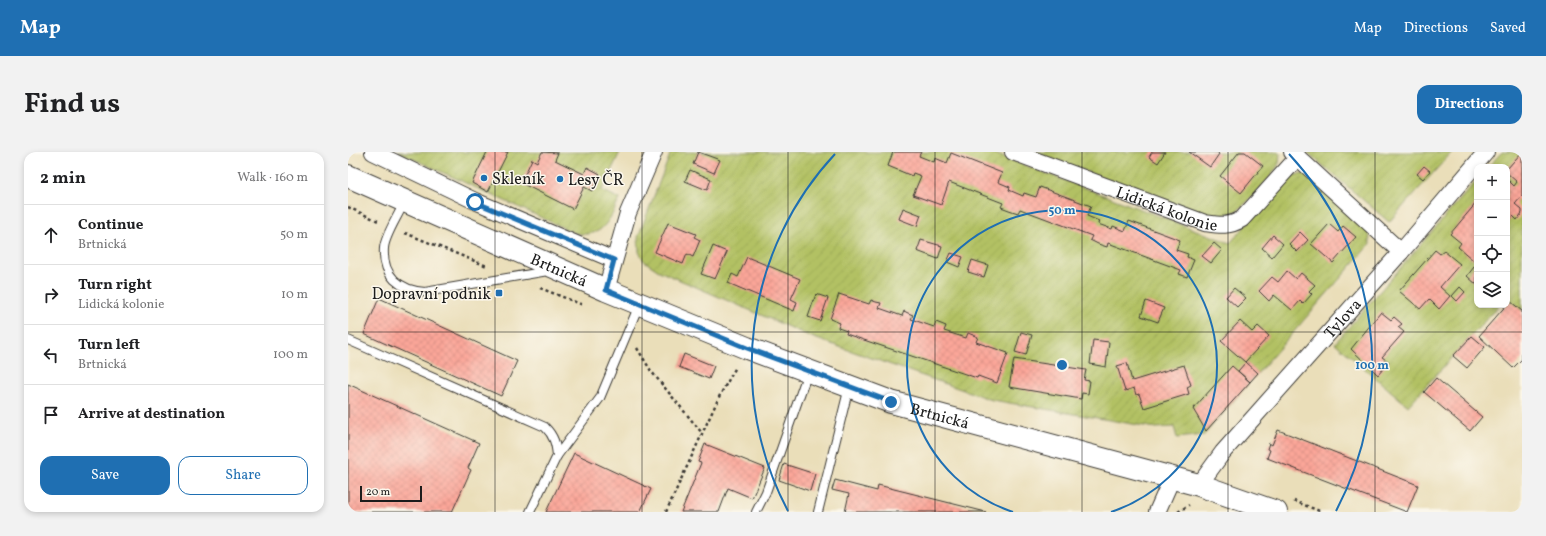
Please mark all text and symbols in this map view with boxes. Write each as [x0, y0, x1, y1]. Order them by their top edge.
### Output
text: Map [20, 15, 61, 41]
text: Map [1354, 19, 1382, 38]
text: Directions [1404, 19, 1468, 38]
text: Saved [1490, 19, 1526, 38]
text: Find us [24, 85, 120, 124]
button: Directions [1417, 85, 1522, 124]
map controls [1474, 164, 1510, 308]
button: + [1474, 164, 1510, 200]
text: 2 min [40, 167, 86, 190]
text: Walk · 160 m [237, 169, 308, 187]
place label: Skleník [492, 169, 545, 191]
place label: Lesy ČR [568, 169, 624, 192]
marker: Skleník [479, 173, 489, 183]
marker: Lesy ČR [555, 174, 565, 184]
street label: Lidická kolonie [1112, 182, 1219, 238]
route start [466, 193, 484, 211]
button: − [1474, 200, 1510, 236]
text: 50 m [1048, 203, 1076, 219]
text: Continue [78, 215, 143, 236]
icon: ahead [40, 224, 62, 246]
text: 50 m [280, 226, 308, 244]
text: Brtnická [78, 236, 127, 254]
button: locate [1474, 236, 1510, 272]
street label: Brtnická [527, 249, 590, 293]
button: layers [1474, 272, 1510, 308]
text: Turn right [78, 275, 152, 296]
icon: right [40, 284, 62, 306]
place label: Dopravní podnik [372, 284, 491, 306]
text: 10 m [281, 286, 308, 304]
marker: Dopravní podnik [494, 288, 504, 298]
street label: Tylova [1320, 295, 1367, 344]
text: Lidická kolonie [78, 296, 164, 314]
text: Turn left [78, 335, 140, 356]
icon: left [40, 344, 62, 366]
text: 100 m [273, 346, 308, 364]
text: Brtnická [78, 356, 127, 374]
centre of rings [1055, 358, 1069, 372]
text: 100 m [1355, 358, 1389, 374]
route end [882, 393, 900, 411]
street label: Brtnická [908, 399, 971, 436]
icon: arrive [40, 404, 62, 426]
text: Arrive at destination [78, 404, 225, 425]
button: Save [40, 456, 170, 495]
button: Share [178, 456, 308, 495]
scale bar [360, 484, 422, 503]
text: 20 m [366, 485, 390, 500]

